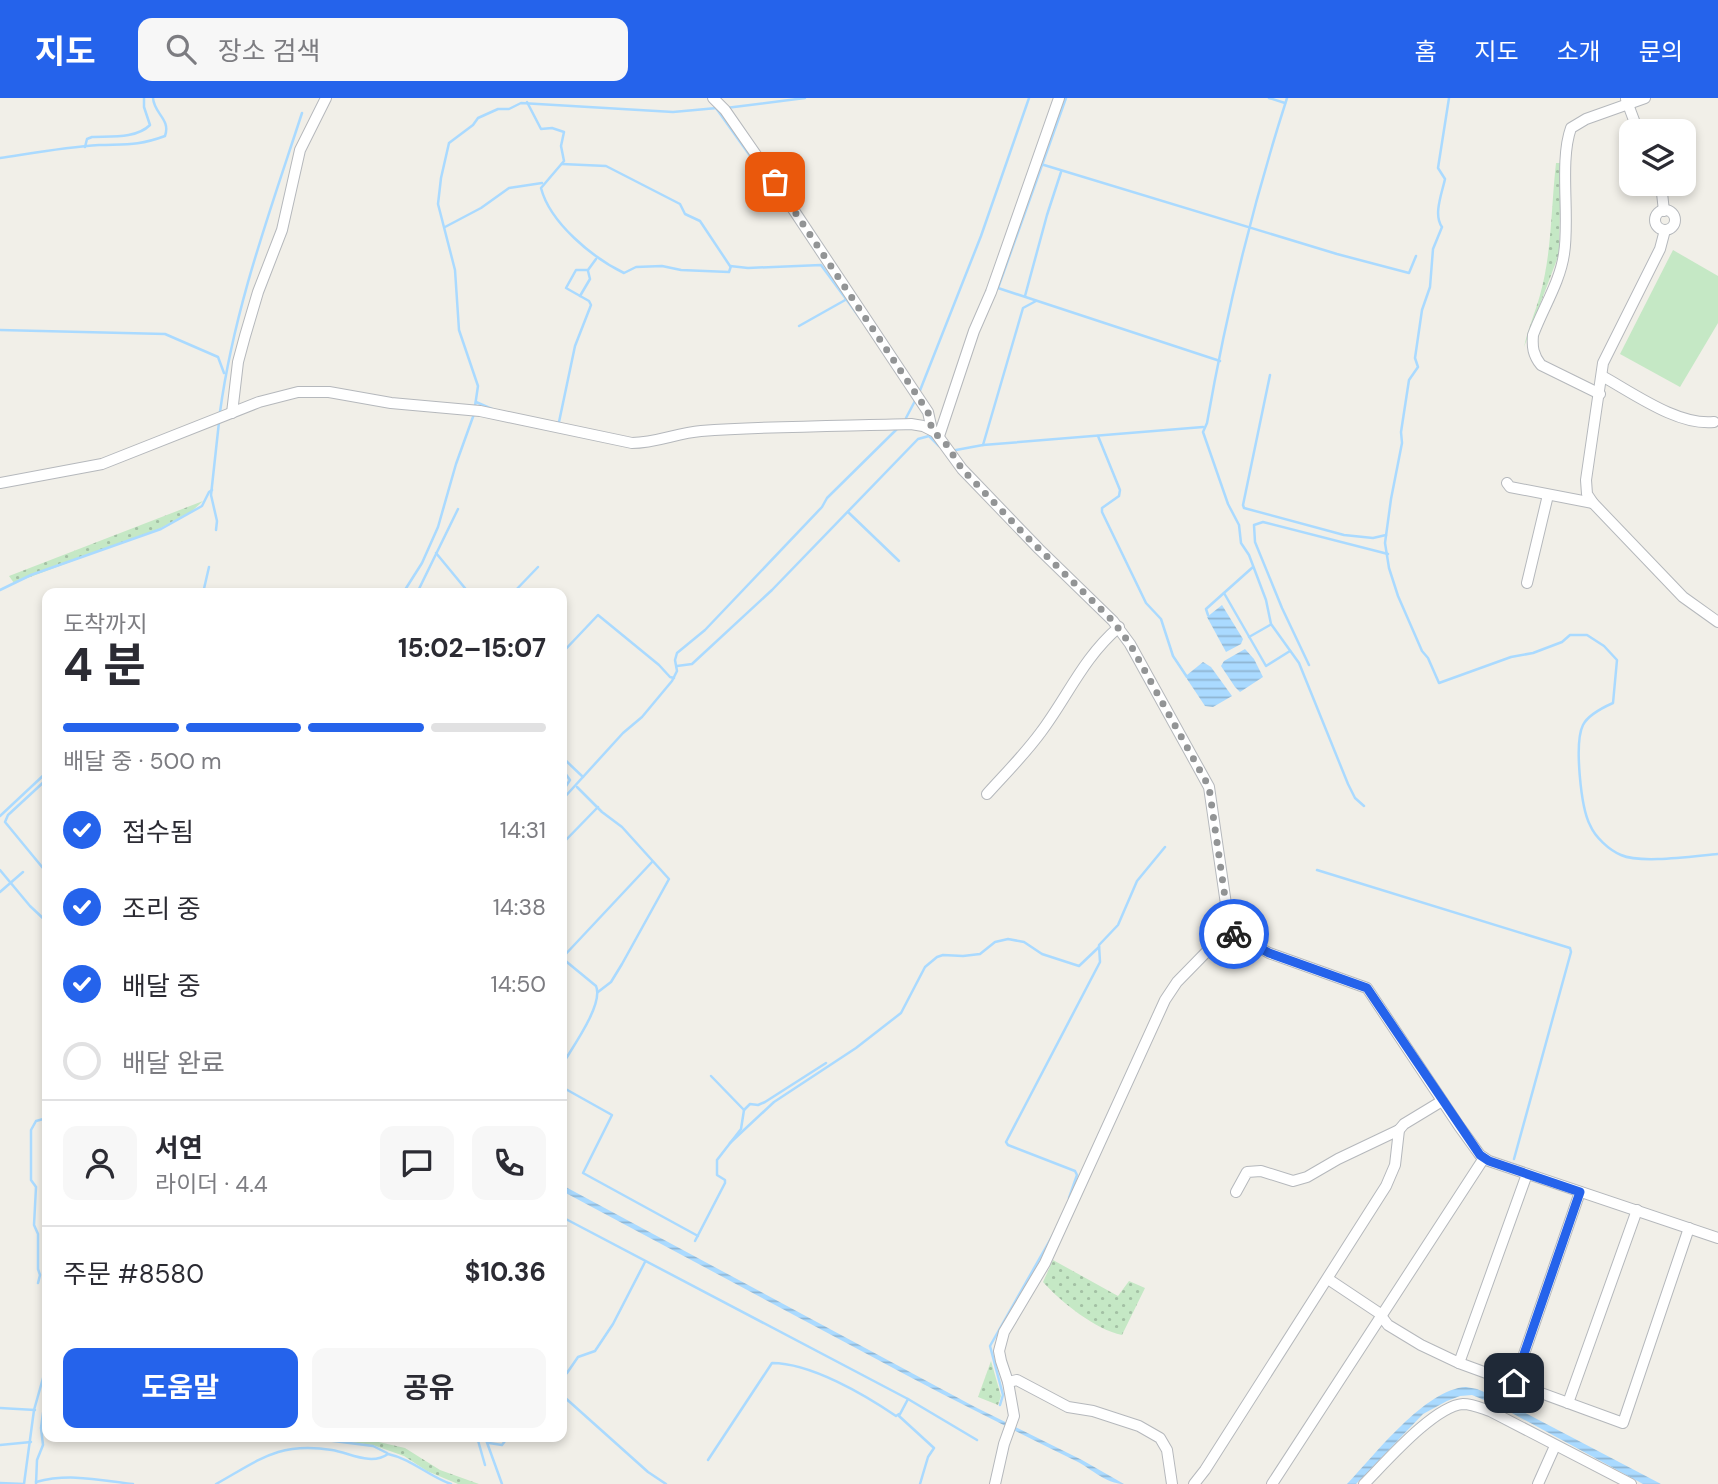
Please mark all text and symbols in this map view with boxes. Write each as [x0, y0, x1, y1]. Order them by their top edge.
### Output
search box [138, 18, 628, 81]
text: 지도 [35, 30, 96, 73]
icon: search [162, 30, 200, 68]
text: 장소 검색 [218, 34, 320, 68]
text: 홈 [1414, 36, 1436, 67]
text: 지도 [1474, 36, 1519, 67]
text: 소개 [1557, 36, 1601, 67]
text: 문의 [1639, 36, 1683, 67]
map controls [1619, 119, 1696, 196]
button: layers [1619, 119, 1696, 196]
pin [745, 152, 805, 212]
icon: bag [756, 163, 794, 201]
text: 도착까지 [63, 609, 148, 639]
text: 15:02–15:07 [398, 631, 546, 665]
text: 4 분 [63, 635, 146, 695]
text: 배달 중 · 500 m [63, 746, 222, 776]
icon: check [63, 811, 101, 849]
text: 접수됨 [122, 815, 194, 849]
text: 14:31 [500, 815, 546, 845]
icon: check [63, 888, 101, 926]
text: 조리 중 [122, 892, 201, 926]
text: 14:38 [493, 892, 546, 922]
courier [1199, 899, 1269, 969]
icon: bike [1215, 915, 1253, 953]
icon: check [63, 965, 101, 1003]
text: 배달 중 [122, 969, 201, 1003]
text: 14:50 [490, 969, 546, 999]
text: 배달 완료 [122, 1046, 225, 1080]
button: person [63, 1126, 137, 1200]
button: chat [380, 1126, 454, 1200]
button: phone [472, 1126, 546, 1200]
text: 서연 [155, 1131, 203, 1165]
text: 라이더 · 4.4 [155, 1169, 268, 1199]
text: $10.36 [465, 1255, 546, 1289]
text: 주문 #8580 [63, 1257, 204, 1291]
button: 도움말 [63, 1348, 298, 1428]
button: 공유 [312, 1348, 546, 1428]
pin [1484, 1353, 1544, 1413]
icon: home [1495, 1364, 1533, 1402]

